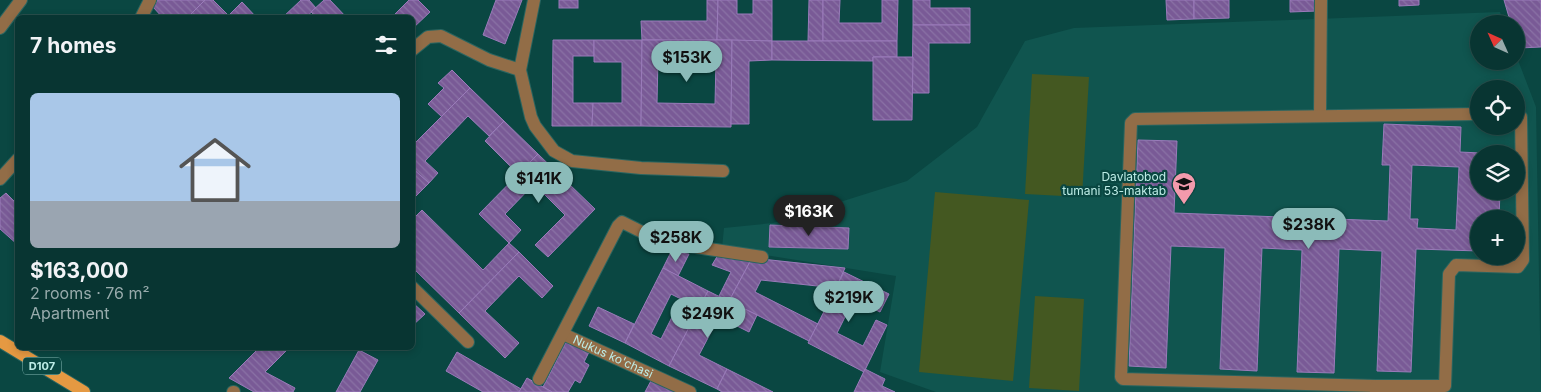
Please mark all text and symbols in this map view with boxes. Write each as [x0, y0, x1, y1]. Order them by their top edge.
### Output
north arrow [1470, 15, 1525, 70]
map controls [1470, 15, 1525, 265]
icon: filters [372, 31, 400, 59]
text: 7 homes [30, 33, 117, 58]
pin: $153K [652, 41, 722, 83]
text: $153K [662, 47, 712, 67]
button: locate [1470, 80, 1525, 135]
icon: home [170, 125, 260, 215]
button: layers [1470, 145, 1525, 200]
pin: $141K [504, 162, 574, 204]
text: $141K [516, 168, 562, 188]
place label: Davlatobod tumani 53-maktab [1062, 169, 1166, 198]
school or university icon: Davlatobod tumani 53-maktab [1171, 171, 1197, 205]
pin: $163K [774, 194, 844, 237]
text: $163K [784, 201, 834, 221]
pin: $238K [1274, 208, 1344, 250]
button: + [1470, 210, 1525, 265]
text: $238K [1283, 214, 1335, 234]
pin: $258K [641, 220, 711, 263]
text: $258K [650, 227, 702, 247]
text: $163,000 [30, 258, 128, 283]
pin: $219K [814, 280, 884, 323]
text: 2 rooms · 76 m² [30, 283, 150, 303]
text: $219K [824, 287, 874, 307]
pin: $249K [673, 296, 743, 339]
text: Apartment [30, 303, 110, 323]
text: $249K [681, 303, 735, 323]
street label: Nukus ko'chasi [571, 332, 656, 381]
road number: D107 [23, 358, 61, 374]

